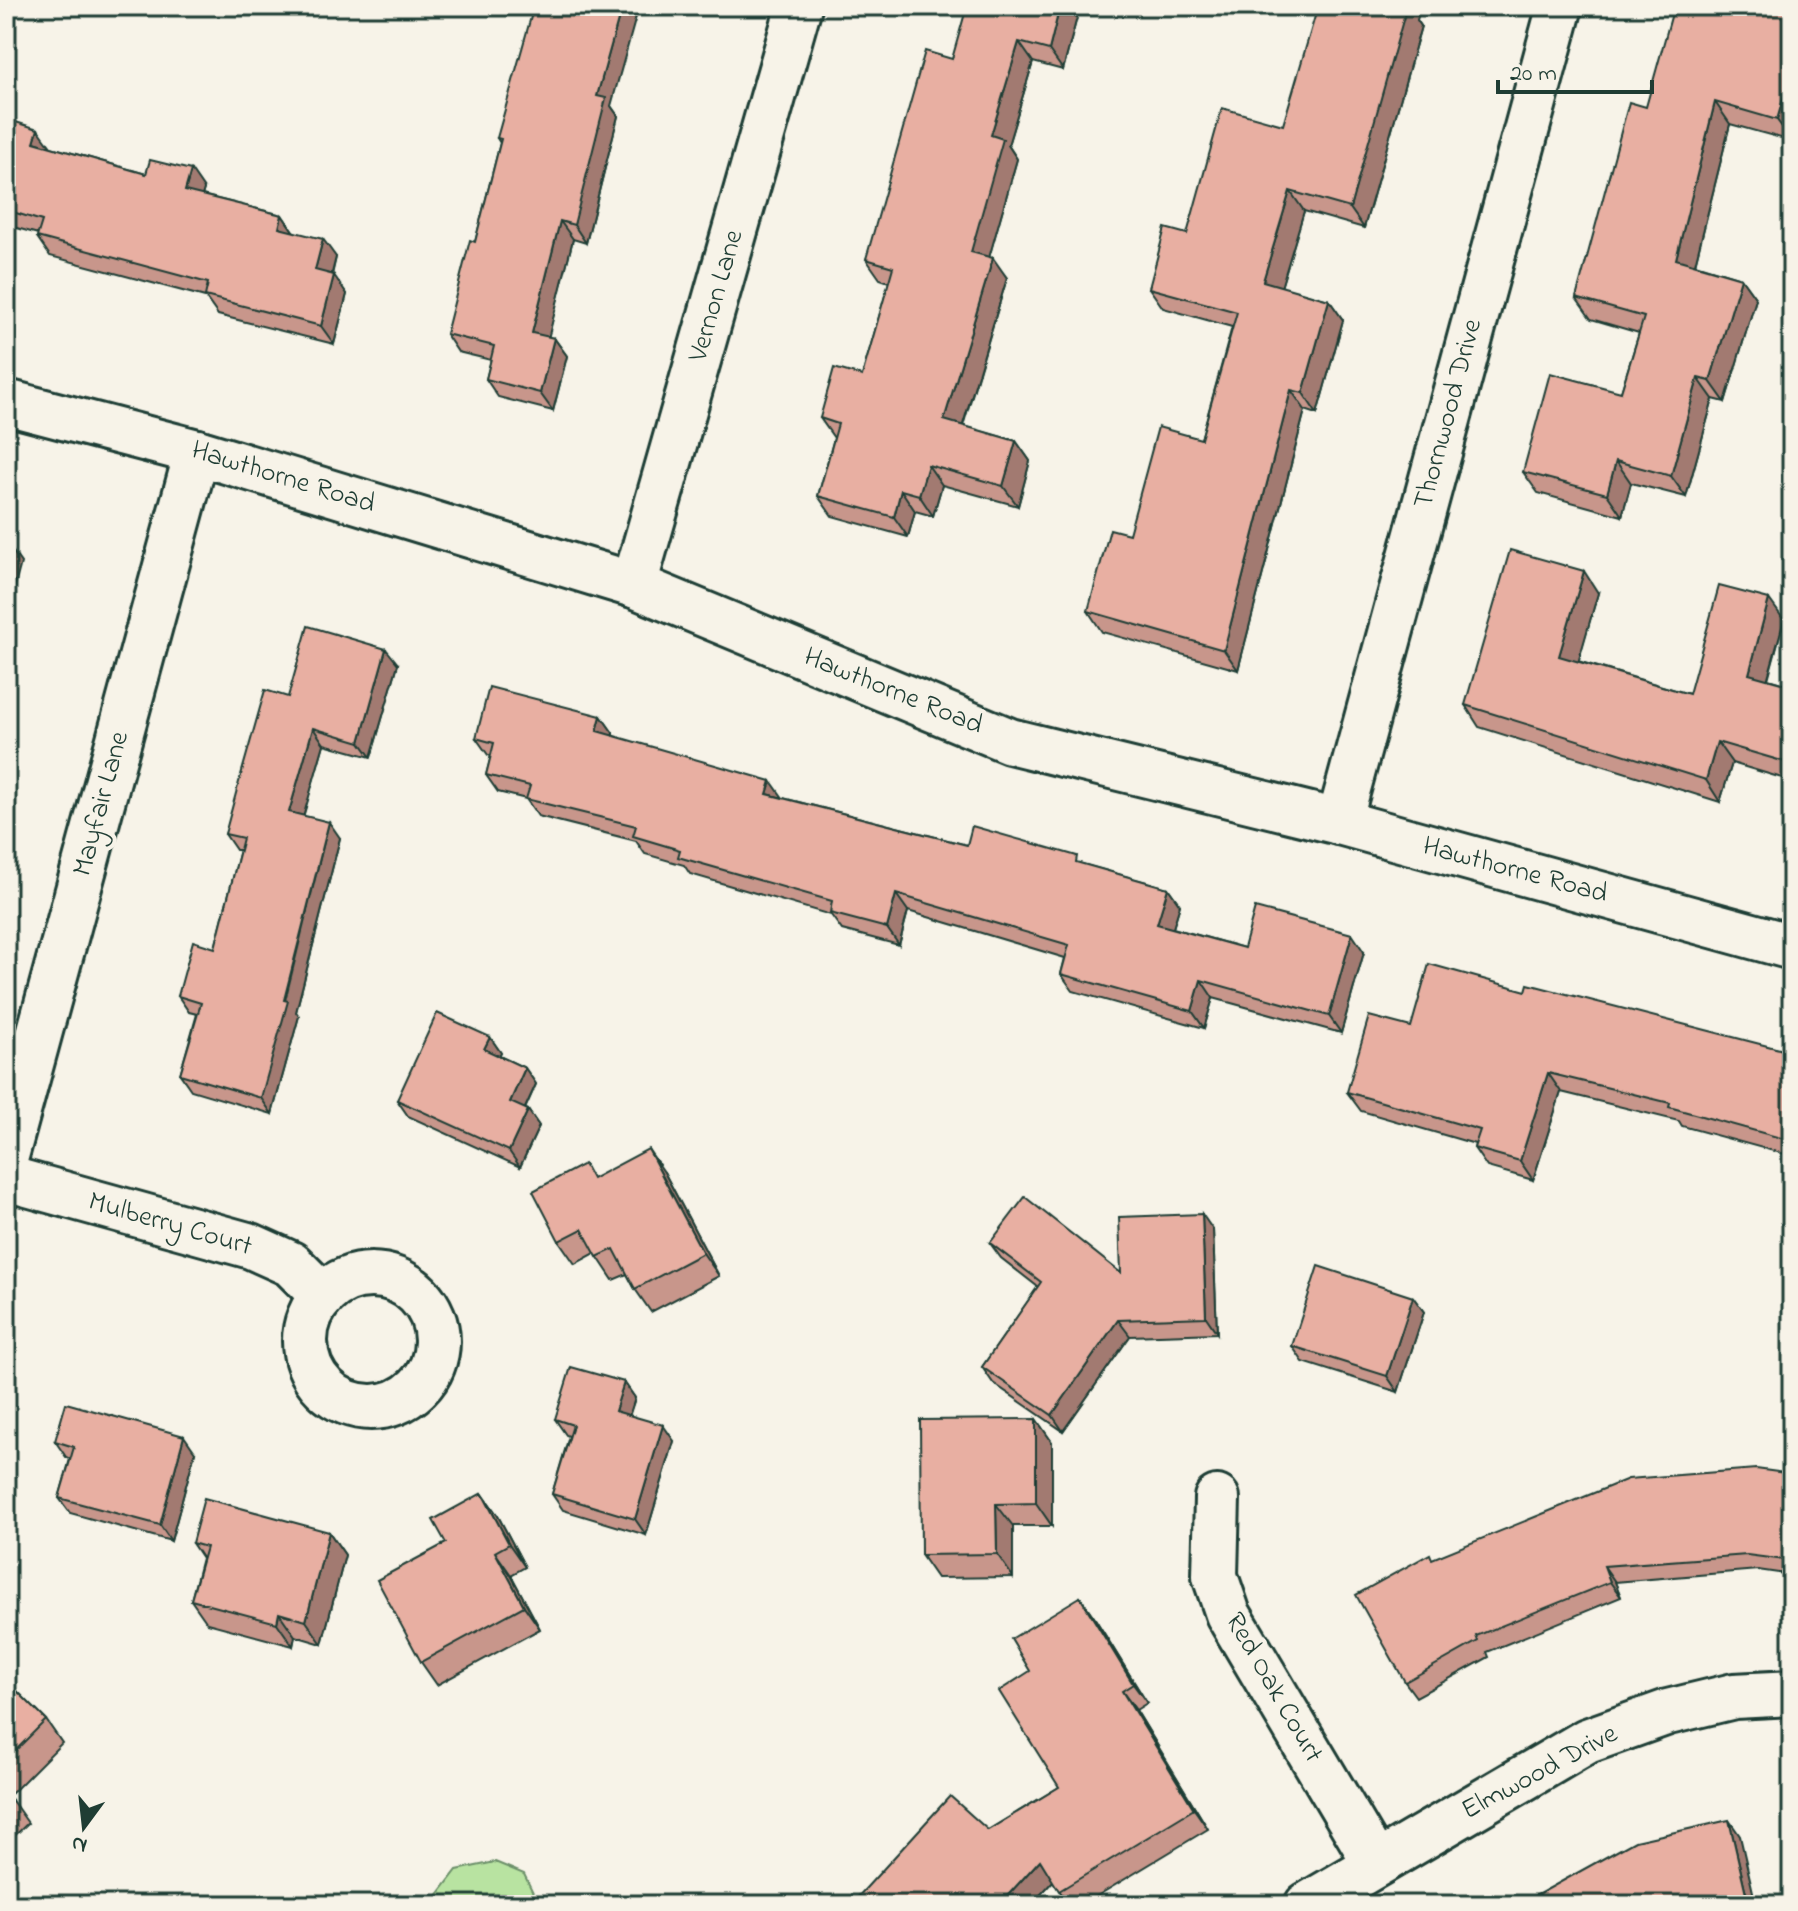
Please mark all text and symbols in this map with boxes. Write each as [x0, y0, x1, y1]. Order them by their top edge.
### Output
scale bar [1498, 44, 1652, 94]
text: 20 m [1510, 57, 1557, 92]
street label: Vernon Lane [678, 225, 755, 368]
street label: Thornwood Drive [1404, 314, 1494, 513]
street label: Hawthorne Road [186, 431, 380, 525]
street label: Hawthorne Road [797, 637, 989, 747]
street label: Mayfair Lane [63, 727, 141, 881]
street label: Hawthorne Road [1418, 827, 1612, 915]
street label: Mulberry Court [83, 1182, 257, 1268]
street label: Red Oak Court [1213, 1605, 1333, 1771]
street label: Elmwood Drive [1455, 1714, 1626, 1831]
north arrow [44, 1787, 124, 1867]
text: N [68, 1826, 91, 1861]

